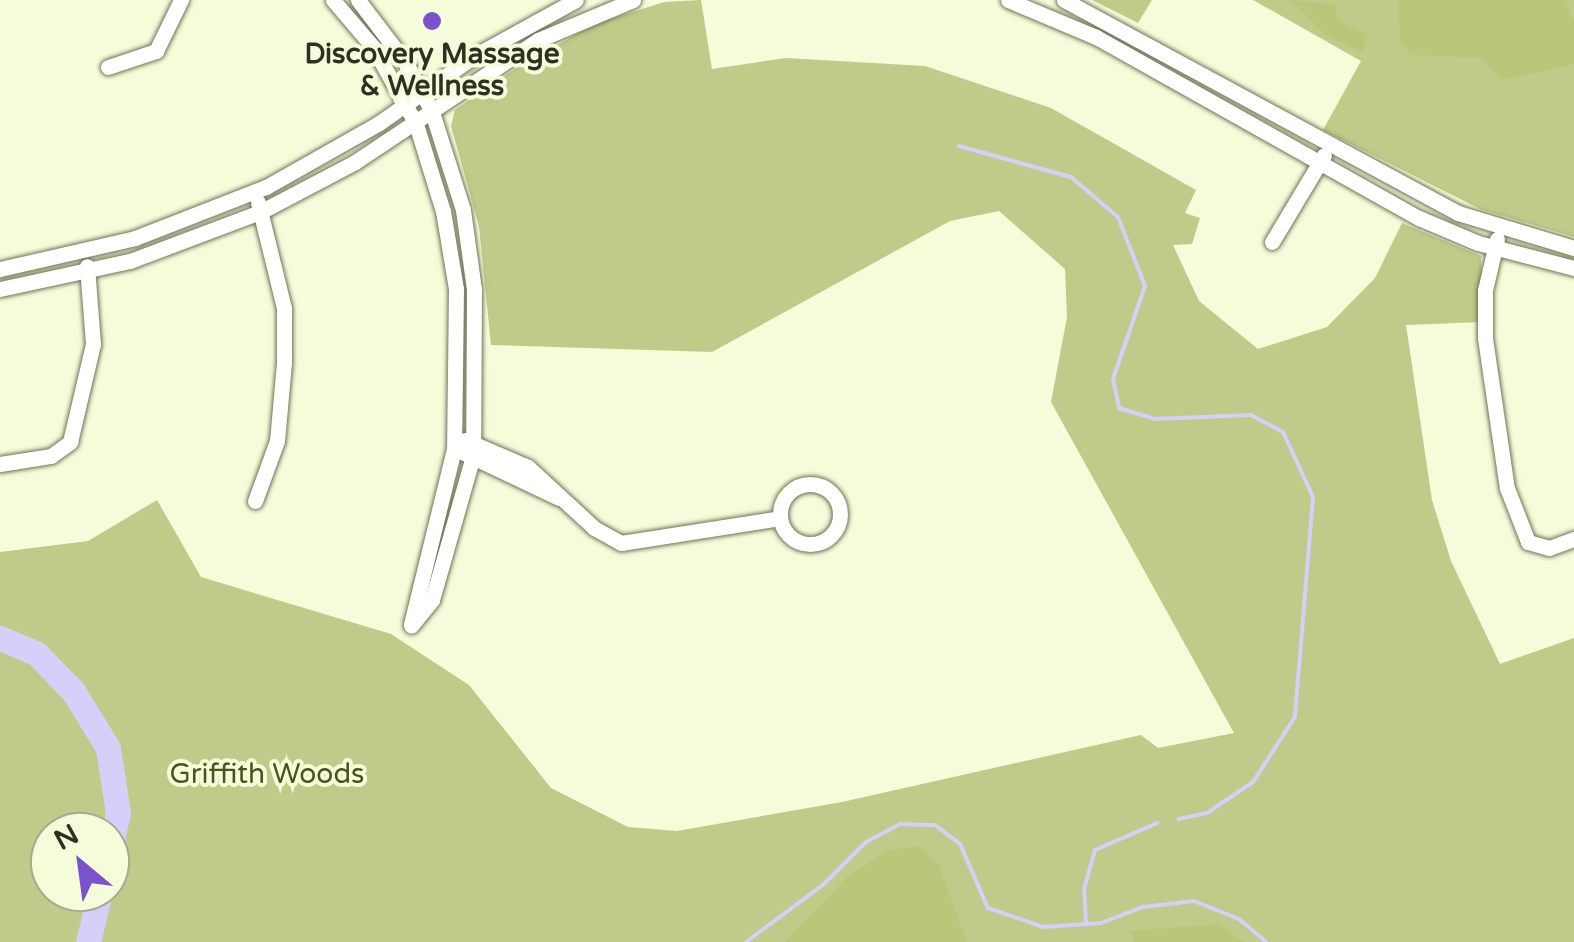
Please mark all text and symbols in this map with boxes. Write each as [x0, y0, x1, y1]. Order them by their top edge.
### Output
marker: Discovery Massage & Wellness [421, 10, 443, 32]
place label: Discovery Massage & Wellness [304, 37, 560, 103]
park label: Griffith Woods [170, 757, 364, 791]
north arrow [30, 812, 130, 912]
text: N [48, 817, 84, 858]

